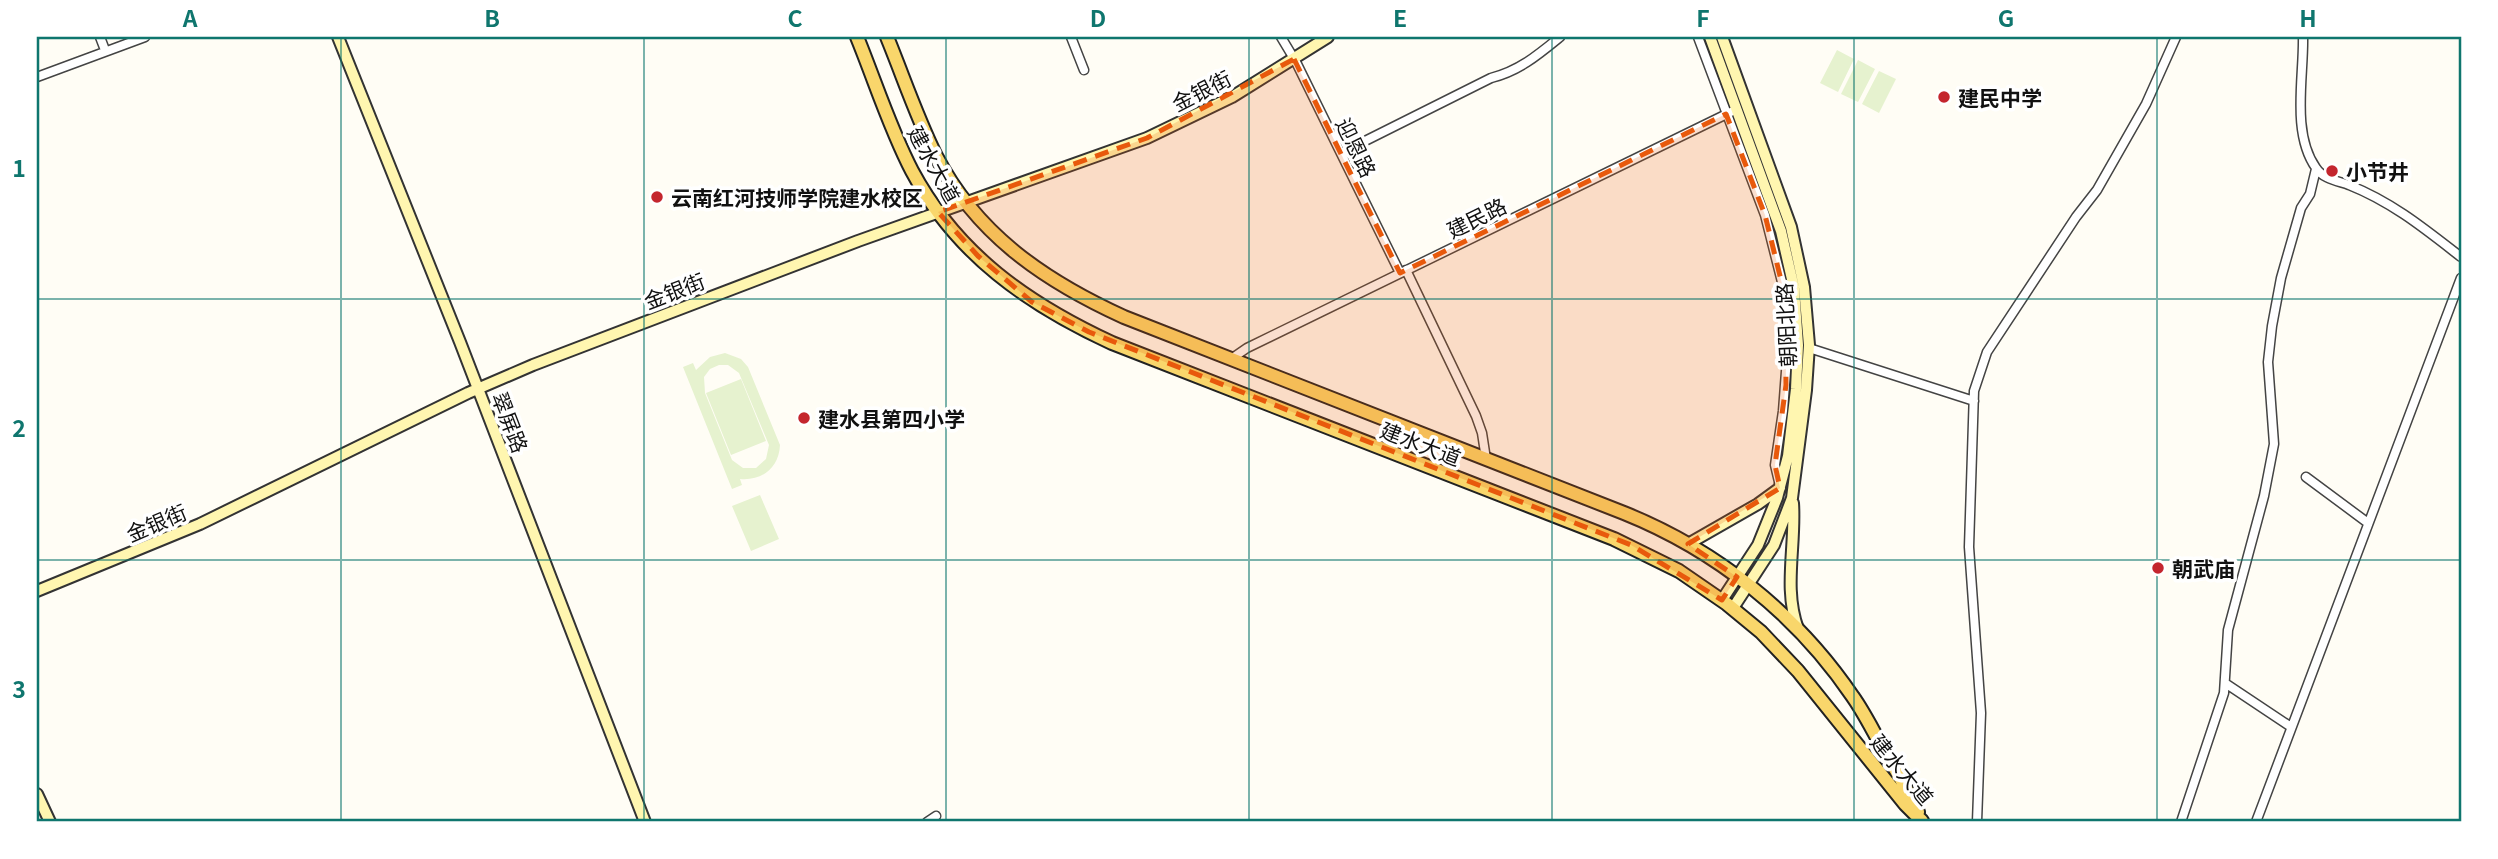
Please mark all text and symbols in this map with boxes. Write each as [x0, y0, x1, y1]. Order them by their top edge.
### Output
text: A [182, 0, 198, 34]
text: B [484, 0, 500, 34]
text: C [787, 0, 803, 34]
text: D [1090, 0, 1106, 34]
text: E [1393, 0, 1407, 34]
text: F [1696, 0, 1710, 34]
text: G [1998, 0, 2014, 34]
text: H [2299, 0, 2317, 34]
street label: 金银街 [1166, 62, 1236, 118]
place label: 建民中学 [1958, 82, 2042, 112]
marker: 建民中学 [1936, 89, 1952, 105]
street label: 迎恩路 [1330, 112, 1384, 182]
street label: 建水大道 [902, 120, 968, 208]
text: 1 [12, 150, 26, 184]
place label: 小节井 [2346, 156, 2409, 186]
marker: 小节井 [2324, 163, 2340, 179]
place label: 云南红河技师学院建水校区 [671, 182, 923, 212]
marker: 云南红河技师学院建水校区 [649, 189, 665, 205]
street label: 建民路 [1441, 190, 1511, 244]
street label: 金银街 [639, 265, 709, 315]
street label: 朝阳北路 [1768, 282, 1802, 368]
street label: 翠屏路 [486, 387, 536, 457]
place label: 建水县第四小学 [818, 403, 965, 433]
text: 2 [12, 410, 26, 444]
marker: 建水县第四小学 [796, 410, 812, 426]
street label: 建水大道 [1376, 414, 1466, 472]
street label: 金银街 [121, 496, 191, 548]
place label: 朝武庙 [2172, 553, 2235, 583]
marker: 朝武庙 [2150, 560, 2166, 576]
text: 3 [12, 671, 26, 705]
street label: 建水大道 [1865, 727, 1941, 811]

